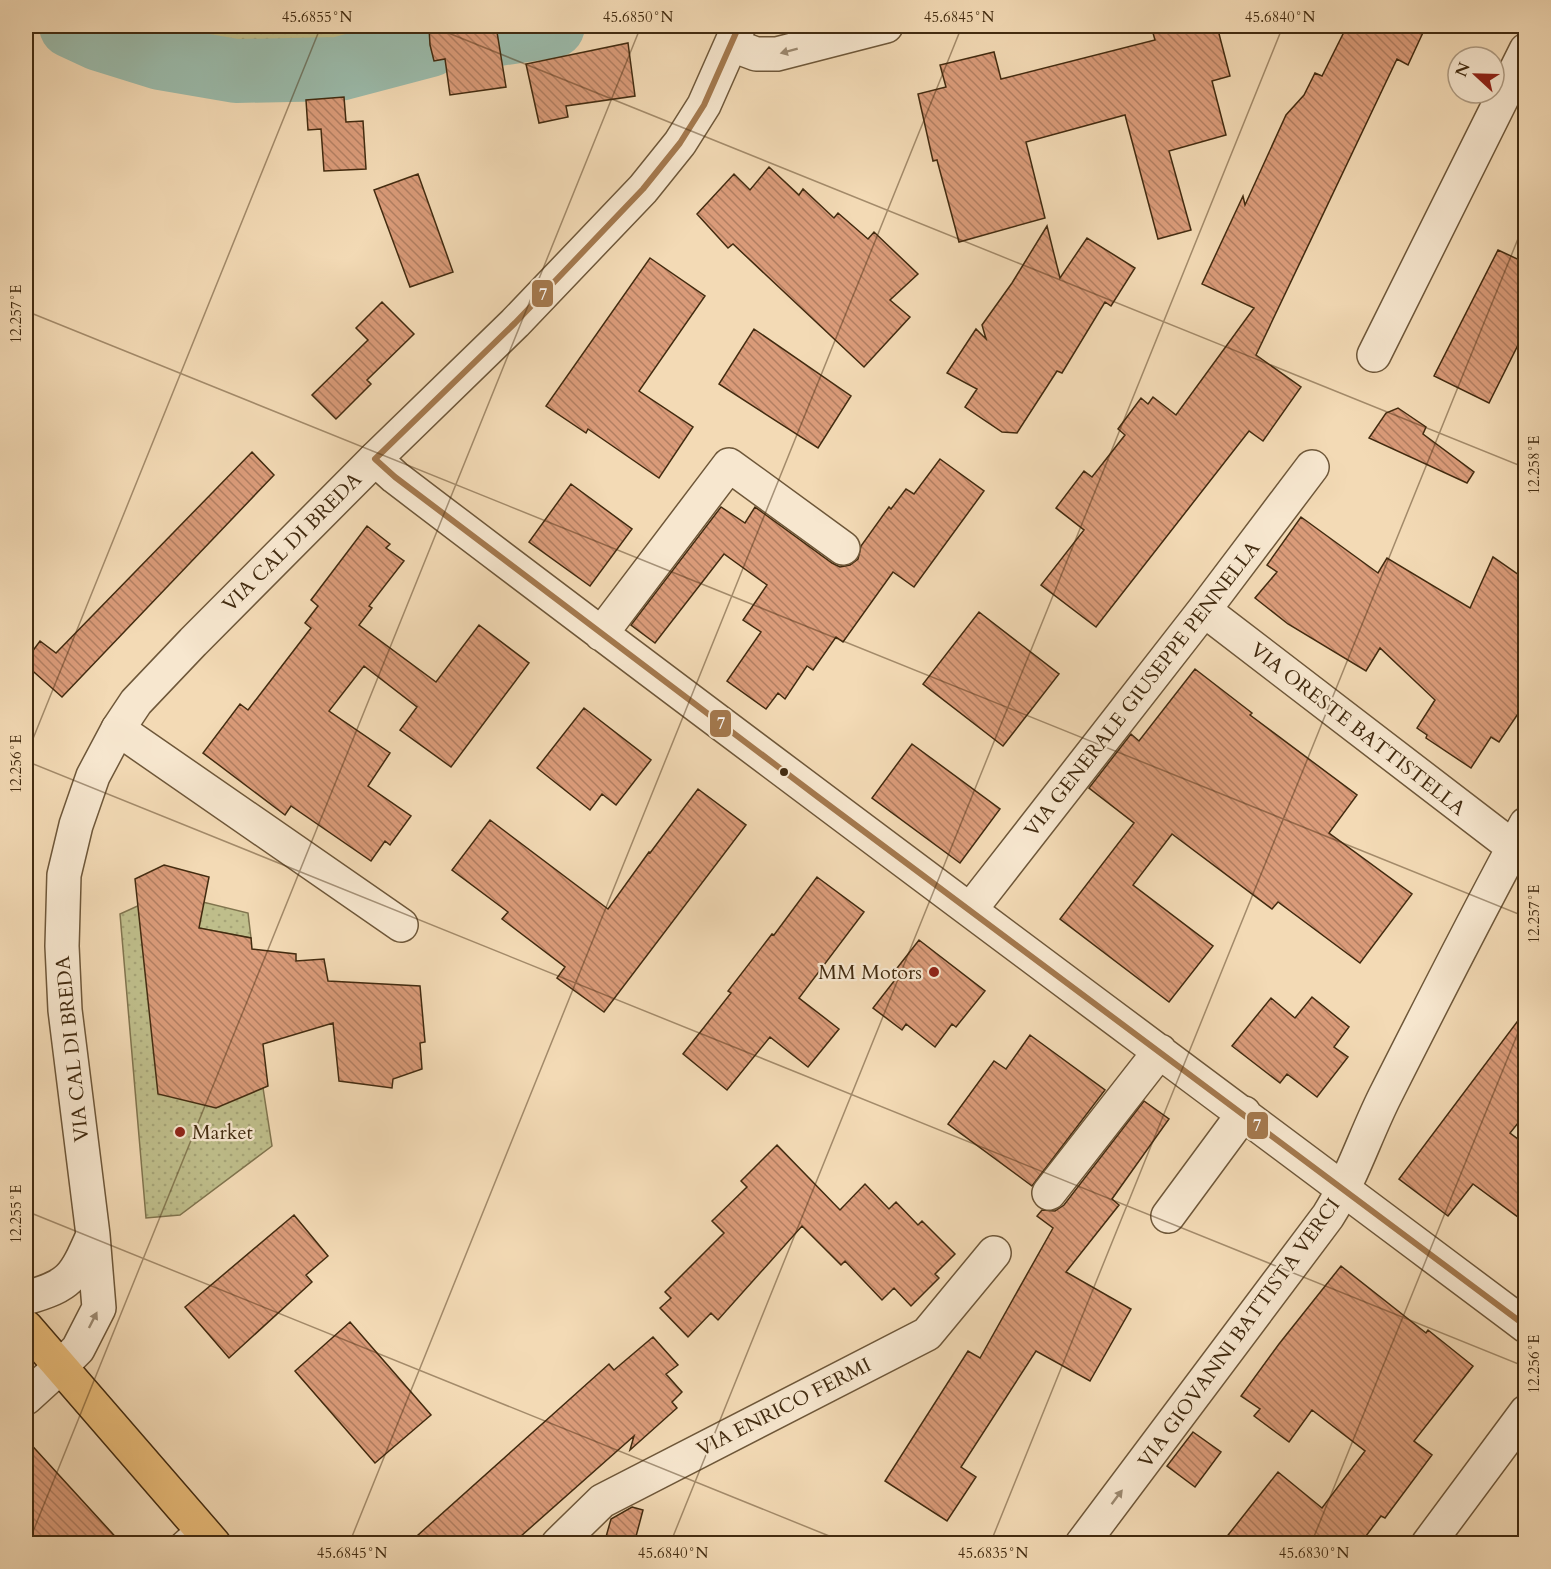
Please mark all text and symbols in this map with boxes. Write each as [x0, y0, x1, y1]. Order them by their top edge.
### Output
text: 45.6855°N [282, 7, 352, 27]
text: 45.6850°N [603, 7, 673, 27]
text: 45.6845°N [924, 7, 994, 27]
text: 45.6840°N [1245, 7, 1315, 27]
north arrow [1446, 45, 1506, 105]
one-way arrow [780, 47, 798, 57]
text: N [1450, 59, 1476, 80]
line badge: 7 [531, 279, 554, 308]
text: 12.257°E [6, 284, 26, 344]
text: 7 [539, 284, 547, 306]
text: 12.258°E [1524, 435, 1544, 495]
street label: VIA CAL DI BREDA [216, 466, 368, 618]
street label: VIA GENERALE GIUSEPPE PENNELLA [1018, 535, 1267, 842]
street label: VIA ORESTE BATTISTELLA [1245, 636, 1472, 822]
line badge: 7 [709, 709, 732, 738]
text: 7 [717, 713, 725, 735]
text: 12.256°E [6, 734, 26, 794]
unlabelled marker [778, 766, 790, 778]
text: 12.257°E [1524, 884, 1544, 944]
street label: VIA CAL DI BREDA [49, 954, 95, 1143]
place label: MM Motors [818, 959, 922, 986]
marker: MM Motors [927, 965, 941, 979]
line badge: 7 [1246, 1111, 1269, 1140]
text: 7 [1253, 1115, 1261, 1137]
place label: Market [192, 1119, 254, 1146]
marker: Market [173, 1125, 187, 1139]
text: 12.255°E [6, 1184, 26, 1244]
street label: VIA GIOVANNI BATTISTA VERCI [1132, 1193, 1346, 1473]
one-way arrow [88, 1311, 98, 1329]
text: 12.256°E [1524, 1334, 1544, 1394]
street label: VIA ENRICO FERMI [692, 1351, 876, 1463]
one-way arrow [1111, 1490, 1123, 1505]
text: 45.6845°N [317, 1543, 387, 1563]
text: 45.6840°N [638, 1543, 708, 1563]
text: 45.6835°N [958, 1543, 1028, 1563]
text: 45.6830°N [1279, 1543, 1349, 1563]

